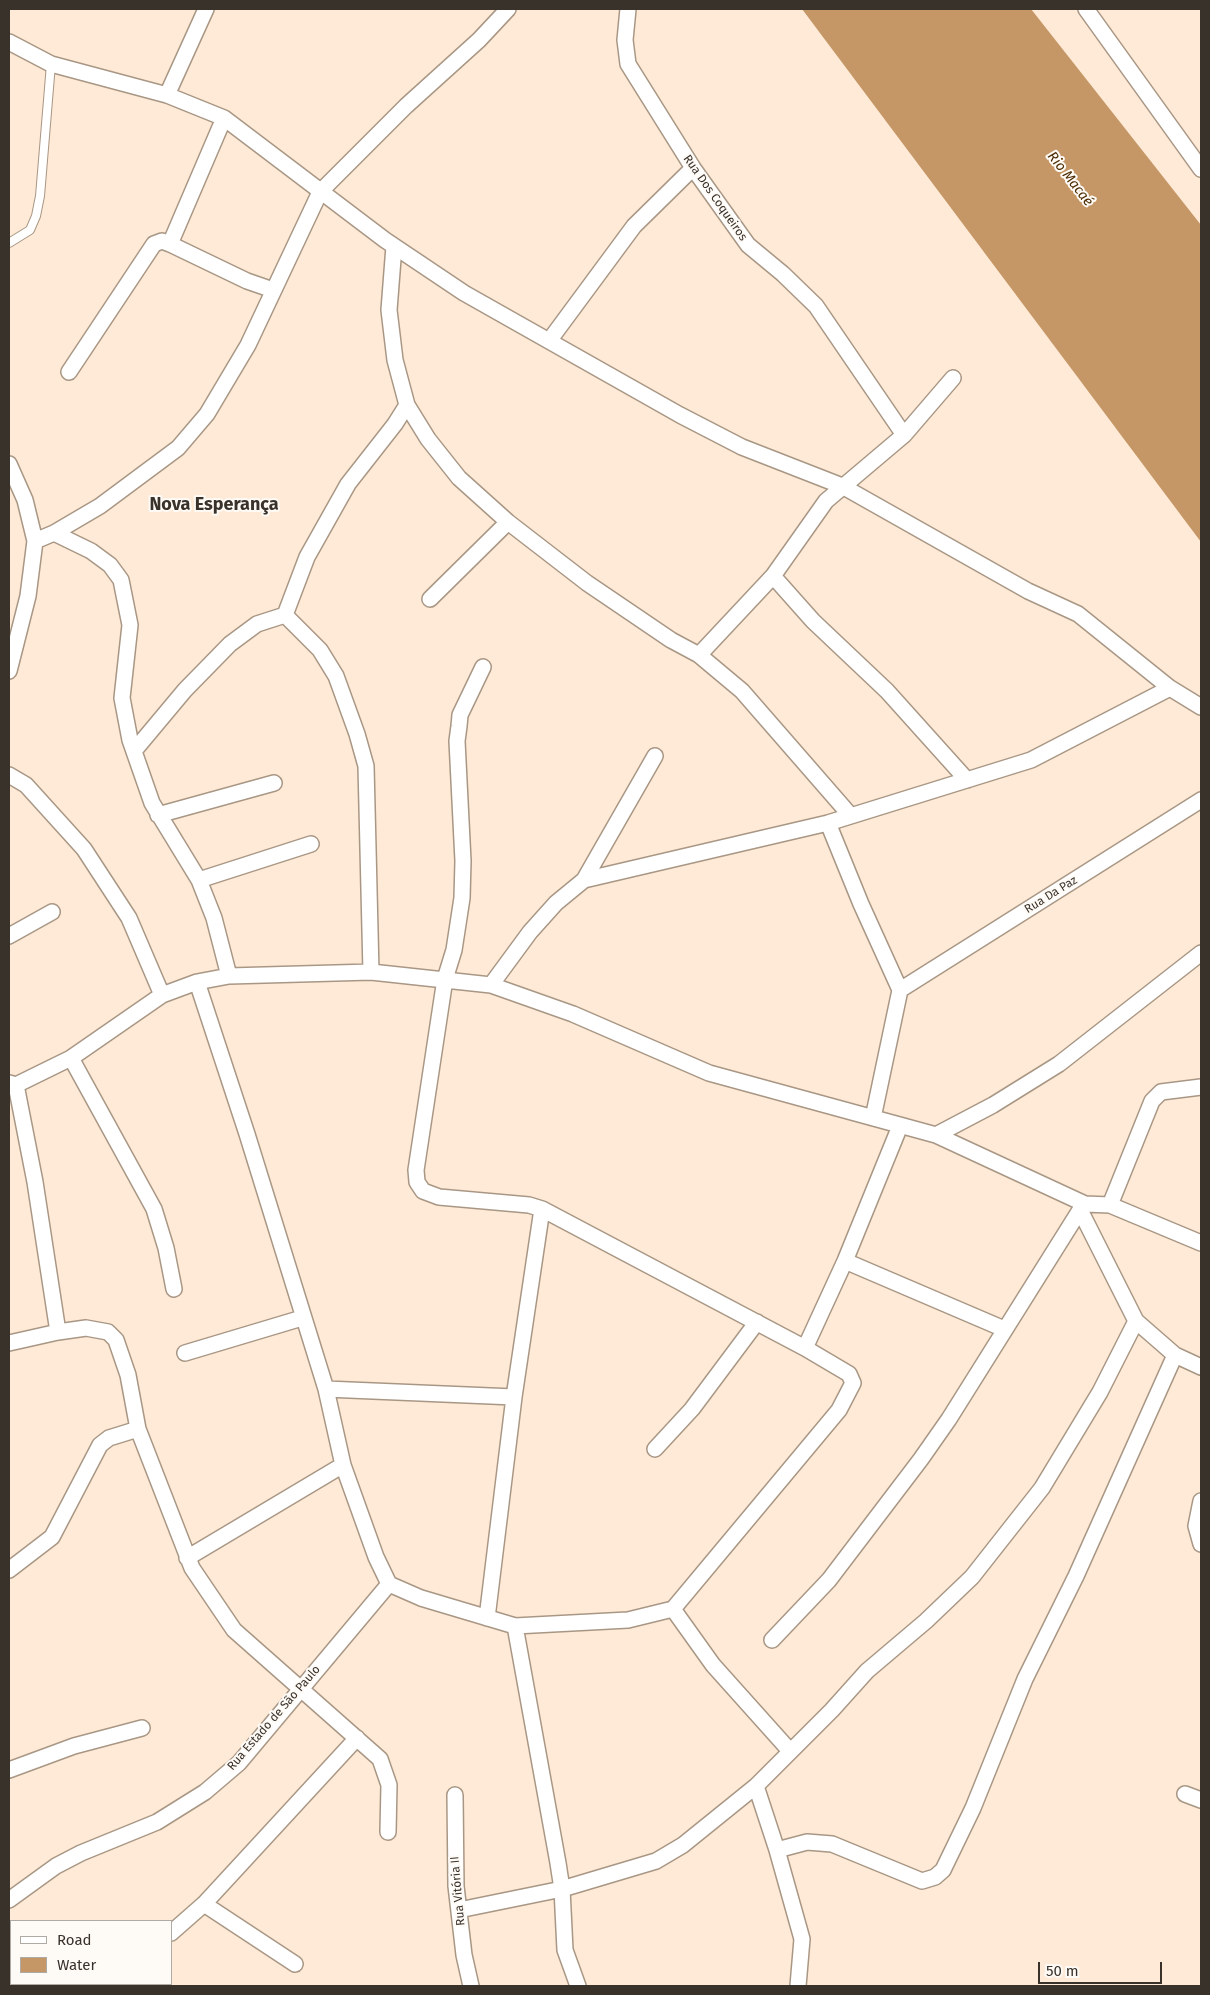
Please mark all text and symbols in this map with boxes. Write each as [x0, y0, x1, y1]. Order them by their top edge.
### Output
water label: Rio Macaé [1044, 148, 1096, 210]
street label: Rua Dos Coqueiros [680, 152, 750, 244]
district label: Nova Esperança [149, 494, 279, 516]
street label: Rua Da Paz [1022, 873, 1080, 917]
street label: Rua Estado de São Paulo [224, 1663, 324, 1773]
street label: Rua Vitória II [448, 1856, 468, 1926]
legend [10, 1920, 172, 1985]
text: Road [57, 1931, 92, 1949]
scale bar [1040, 1952, 1164, 1984]
text: Water [57, 1956, 96, 1974]
text: 50 m [1046, 1962, 1079, 1980]

